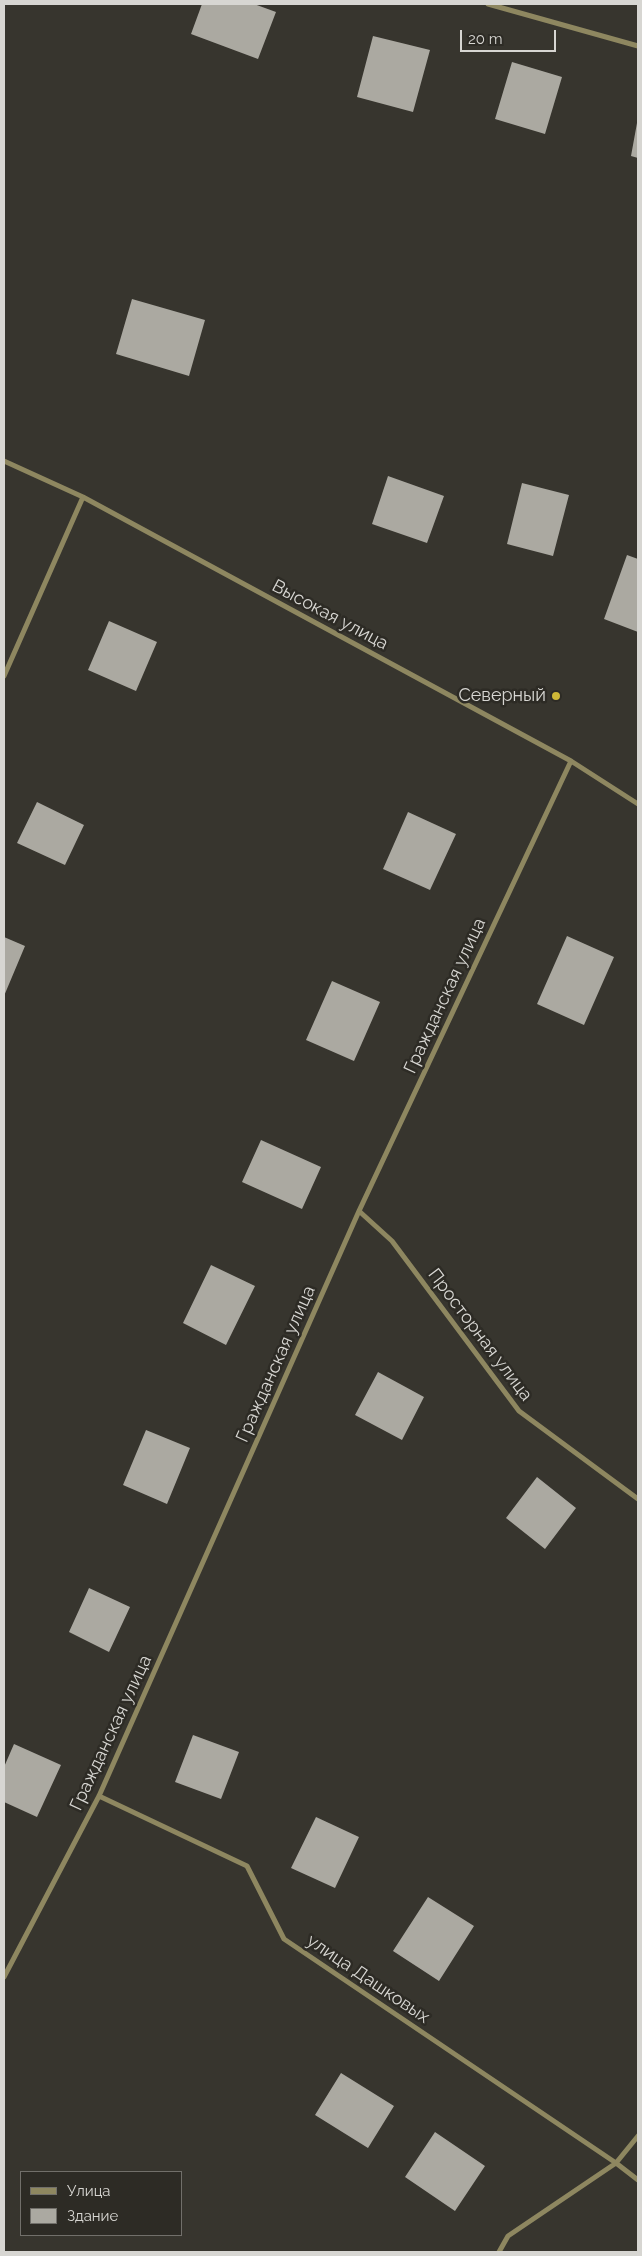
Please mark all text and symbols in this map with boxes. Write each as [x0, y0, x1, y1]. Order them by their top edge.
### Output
scale bar [462, 20, 558, 52]
text: 20 m [468, 30, 503, 48]
street label: Высокая улица [268, 575, 392, 655]
place label: Северный [458, 685, 546, 707]
marker: Северный [550, 690, 562, 702]
street label: Гражданская улица [400, 915, 490, 1077]
street label: Просторная улица [423, 1265, 537, 1405]
street label: Гражданская улица [232, 1282, 320, 1446]
street label: Гражданская улица [66, 1652, 156, 1814]
street label: улица Дашковых [302, 1930, 434, 2028]
legend [20, 2171, 182, 2236]
text: Улица [67, 2182, 111, 2200]
text: Здание [67, 2207, 118, 2225]

